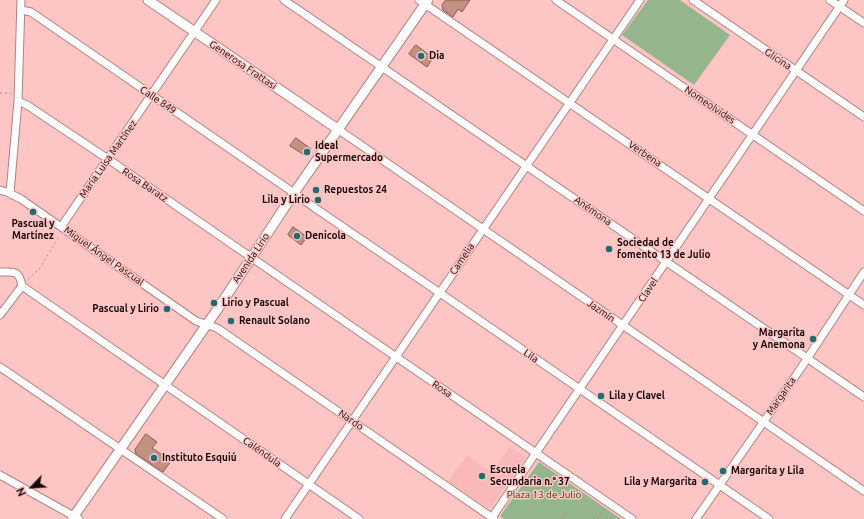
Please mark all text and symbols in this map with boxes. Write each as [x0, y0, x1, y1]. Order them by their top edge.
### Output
street label: Generosa Frattasi [207, 38, 279, 92]
street label: Glicina [762, 46, 794, 72]
place label: Dia [429, 50, 444, 62]
marker: Dia [416, 51, 426, 61]
street label: Calle 849 [138, 83, 178, 117]
street label: Nomeolvides [682, 84, 738, 126]
street label: María Luisa Martínez [77, 118, 139, 200]
street label: Verbena [626, 139, 664, 169]
place label: Ideal Supermercado [315, 140, 383, 164]
marker: Ideal Supermercado [302, 147, 312, 157]
street label: Rosa Baratz [120, 165, 170, 205]
place label: Repuestos 24 [324, 184, 387, 196]
marker: Repuestos 24 [311, 185, 321, 195]
place label: Lila y Lirio [262, 194, 310, 206]
street label: Anémona [572, 194, 614, 228]
marker: Lila y Lirio [313, 195, 323, 205]
marker: Pascual y Martínez [28, 207, 38, 217]
place label: Pascual y Martínez [11, 218, 55, 242]
street label: Miguel Ángel Pascual [62, 224, 146, 288]
place label: Denicola [305, 230, 346, 242]
street label: Avenida Lirio [230, 231, 272, 285]
marker: Denicola [292, 231, 302, 241]
place label: Sociedad de fomento 13 de Julio [617, 237, 711, 260]
street label: Camelia [447, 241, 477, 277]
marker: Sociedad de fomento 13 de Julio [604, 244, 614, 254]
street label: Clavel [636, 275, 660, 305]
place label: Lirio y Pascual [222, 297, 289, 309]
street label: Jazmín [585, 297, 617, 325]
marker: Lirio y Pascual [209, 298, 219, 308]
place label: Pascual y Lirio [92, 303, 159, 315]
marker: Pascual y Lirio [162, 304, 172, 314]
place label: Renault Solano [239, 315, 310, 327]
marker: Renault Solano [226, 316, 236, 326]
place label: Margarita y Anemona [753, 327, 805, 350]
marker: Margarita y Anemona [808, 334, 818, 344]
street label: Lila [521, 347, 541, 365]
street label: Margarita [764, 375, 798, 417]
street label: Rosa [430, 378, 454, 400]
place label: Lila y Clavel [609, 390, 665, 402]
marker: Lila y Clavel [596, 391, 606, 401]
street label: Nardo [336, 407, 366, 433]
street label: Caléndula [240, 434, 284, 470]
place label: Instituto Esquiú [162, 452, 237, 464]
marker: Instituto Esquiú [149, 453, 159, 463]
place label: Escuela Secundaria n.° 37 [490, 464, 570, 488]
place label: Margarita y Lila [731, 465, 804, 477]
marker: Margarita y Lila [718, 466, 728, 476]
north arrow [12, 467, 52, 507]
marker: Escuela Secundaria n.° 37 [477, 471, 487, 481]
place label: Lila y Margarita [624, 476, 697, 488]
marker: Lila y Margarita [700, 477, 710, 487]
text: N [14, 486, 28, 498]
park label: Plaza 13 de Julio [507, 489, 581, 501]

